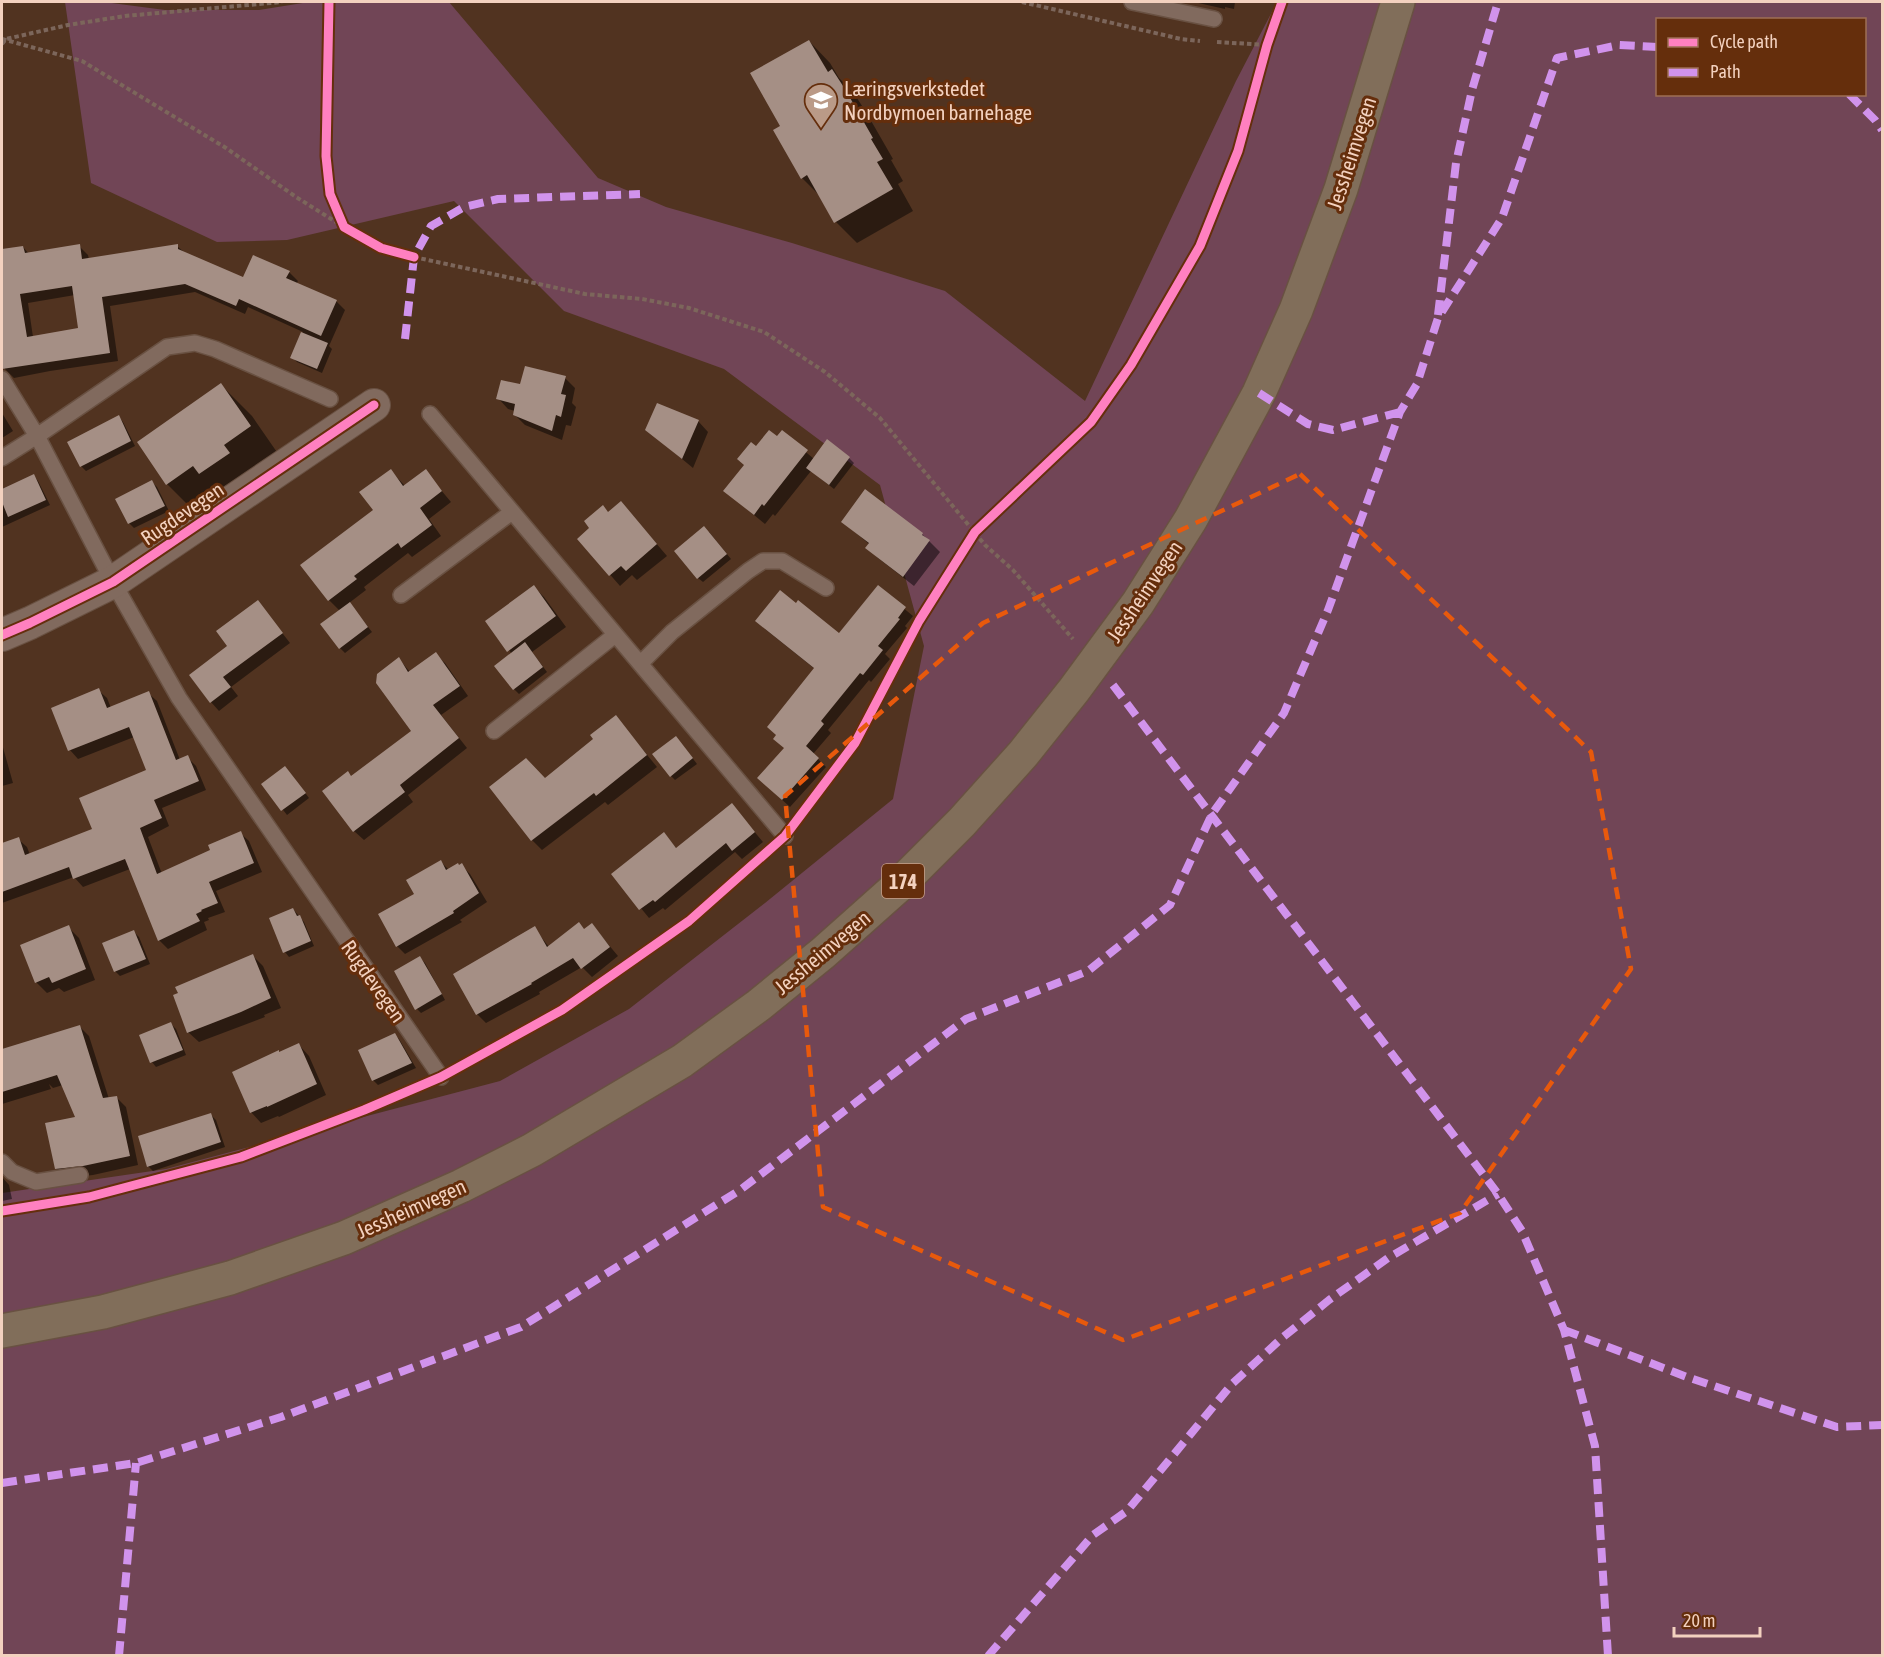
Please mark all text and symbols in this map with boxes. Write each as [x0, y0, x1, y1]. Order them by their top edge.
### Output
legend [1656, 18, 1866, 96]
text: Cycle path [1710, 31, 1778, 52]
text: Path [1710, 61, 1741, 82]
place label: Læringsverkstedet Nordbymoen barnehage [844, 76, 1032, 124]
school or university icon: Læringsverkstedet Nordbymoen barnehage [803, 82, 839, 129]
street label: Jessheimvegen [1322, 94, 1380, 212]
street label: Rugdevegen [136, 477, 228, 549]
street label: Jessheimvegen [1101, 536, 1187, 646]
road number: 174 [882, 864, 924, 898]
street label: Jessheimvegen [769, 905, 875, 999]
street label: Rugdevegen [337, 935, 411, 1027]
street label: Jessheimvegen [353, 1173, 469, 1243]
scale bar [1674, 1600, 1760, 1638]
text: 20 m [1683, 1610, 1715, 1631]

